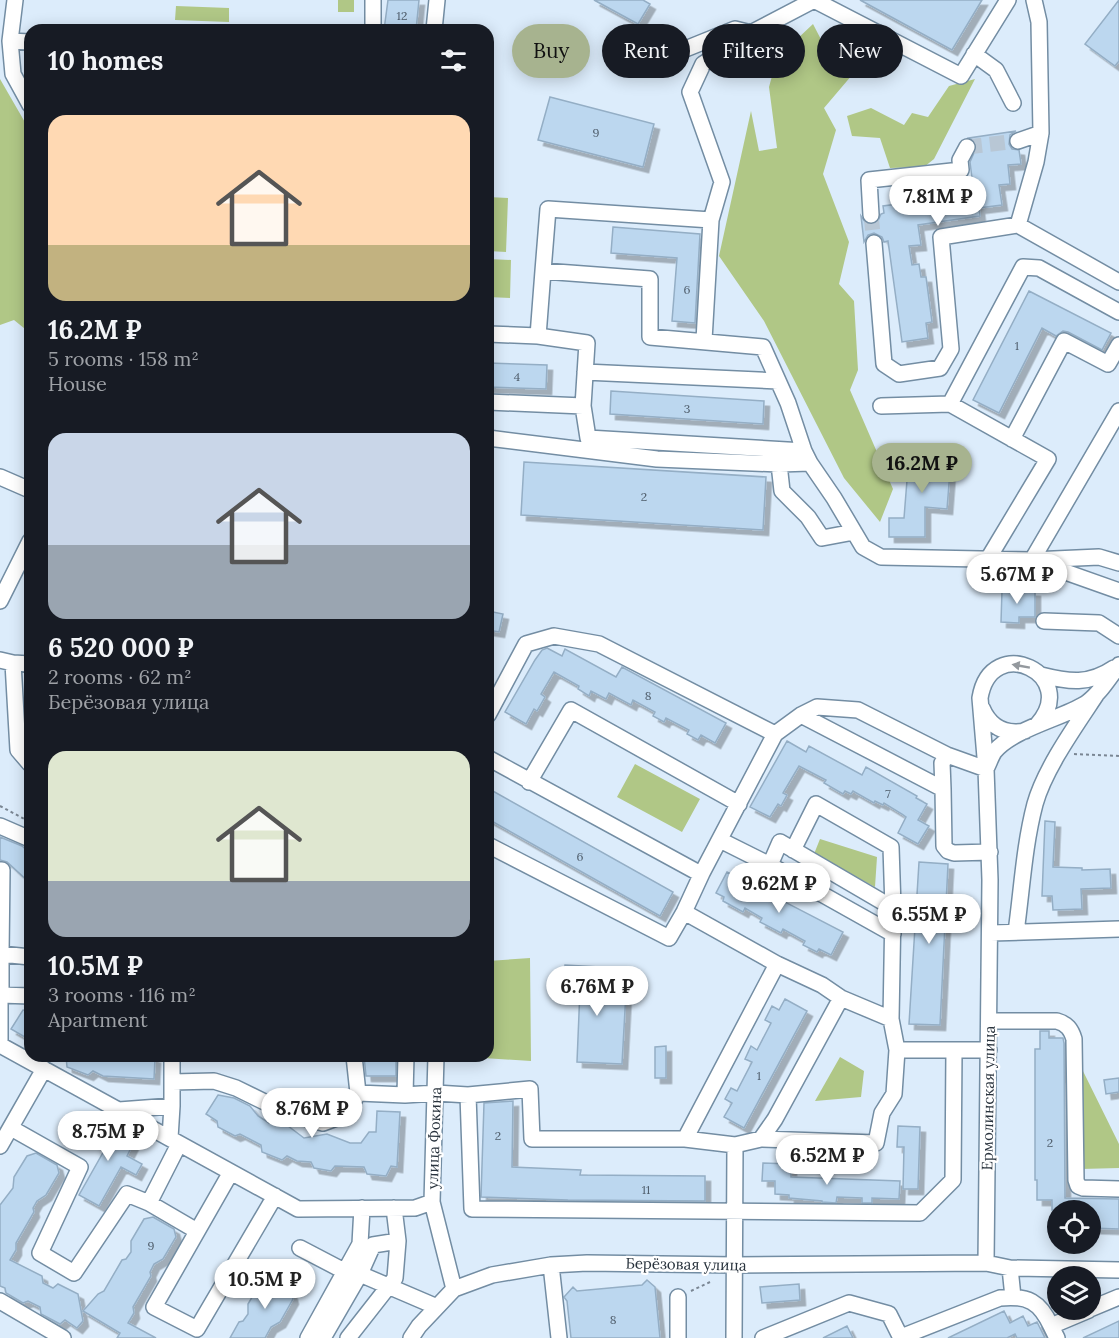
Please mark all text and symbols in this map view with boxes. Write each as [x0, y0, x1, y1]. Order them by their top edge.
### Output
house number: 12 [397, 8, 407, 23]
chip: Buy [512, 24, 590, 78]
chip: Rent [602, 24, 690, 78]
chip: Filters [702, 24, 805, 78]
chip: New [817, 24, 903, 78]
text: 10 homes [48, 44, 163, 77]
icon: filters [437, 44, 470, 77]
house number: 9 [593, 125, 600, 140]
icon: home [205, 154, 313, 262]
pin: 7.81M ₽ [883, 176, 993, 227]
text: 7.81M ₽ [903, 183, 973, 208]
house number: 6 [684, 282, 691, 297]
text: 16.2M ₽ [48, 313, 142, 346]
house number: 1 [1015, 338, 1019, 353]
text: 5 rooms · 158 m² [48, 346, 199, 371]
house number: 4 [514, 369, 521, 384]
text: House [48, 371, 107, 396]
house number: 3 [684, 401, 691, 416]
pin: 16.2M ₽ [867, 443, 977, 494]
text: 16.2M ₽ [886, 450, 958, 475]
icon: home [205, 472, 313, 580]
house number: 2 [641, 489, 647, 504]
pin: 5.67M ₽ [962, 554, 1072, 605]
text: 5.67M ₽ [980, 561, 1054, 586]
text: 6 520 000 ₽ [48, 631, 194, 664]
one-way arrow [1011, 661, 1030, 670]
text: 2 rooms · 62 m² [48, 664, 192, 689]
house number: 8 [645, 688, 652, 703]
text: Берёзовая улица [48, 689, 209, 714]
house number: 7 [885, 786, 891, 801]
icon: home [205, 790, 313, 898]
house number: 6 [577, 849, 584, 864]
pin: 9.62M ₽ [724, 863, 834, 914]
text: 9.62M ₽ [741, 870, 817, 895]
pin: 6.55M ₽ [874, 894, 984, 945]
text: 6.55M ₽ [892, 901, 966, 926]
text: 10.5M ₽ [48, 949, 143, 982]
pin: 6.76M ₽ [542, 966, 652, 1017]
text: 6.76M ₽ [560, 973, 634, 998]
text: 3 rooms · 116 m² [48, 982, 196, 1007]
text: Apartment [48, 1007, 148, 1032]
street label: Ермолинская улица [977, 1025, 999, 1171]
house number: 1 [757, 1068, 761, 1083]
street label: улица Фокина [423, 1086, 445, 1190]
pin: 8.76M ₽ [257, 1088, 367, 1139]
text: 8.76M ₽ [275, 1095, 349, 1120]
pin: 8.75M ₽ [53, 1111, 163, 1162]
text: 8.75M ₽ [72, 1118, 144, 1143]
house number: 2 [495, 1128, 501, 1143]
pin: 6.52M ₽ [772, 1135, 882, 1186]
house number: 2 [1047, 1135, 1053, 1150]
text: 6.52M ₽ [790, 1142, 864, 1167]
house number: 11 [642, 1182, 650, 1197]
map controls [1047, 1200, 1101, 1320]
button: locate [1047, 1200, 1101, 1254]
house number: 9 [148, 1238, 155, 1253]
street label: Берёзовая улица [625, 1253, 747, 1275]
pin: 10.5M ₽ [210, 1259, 320, 1310]
text: 10.5M ₽ [228, 1266, 302, 1291]
button: layers [1047, 1266, 1101, 1320]
house number: 8 [610, 1312, 617, 1327]

